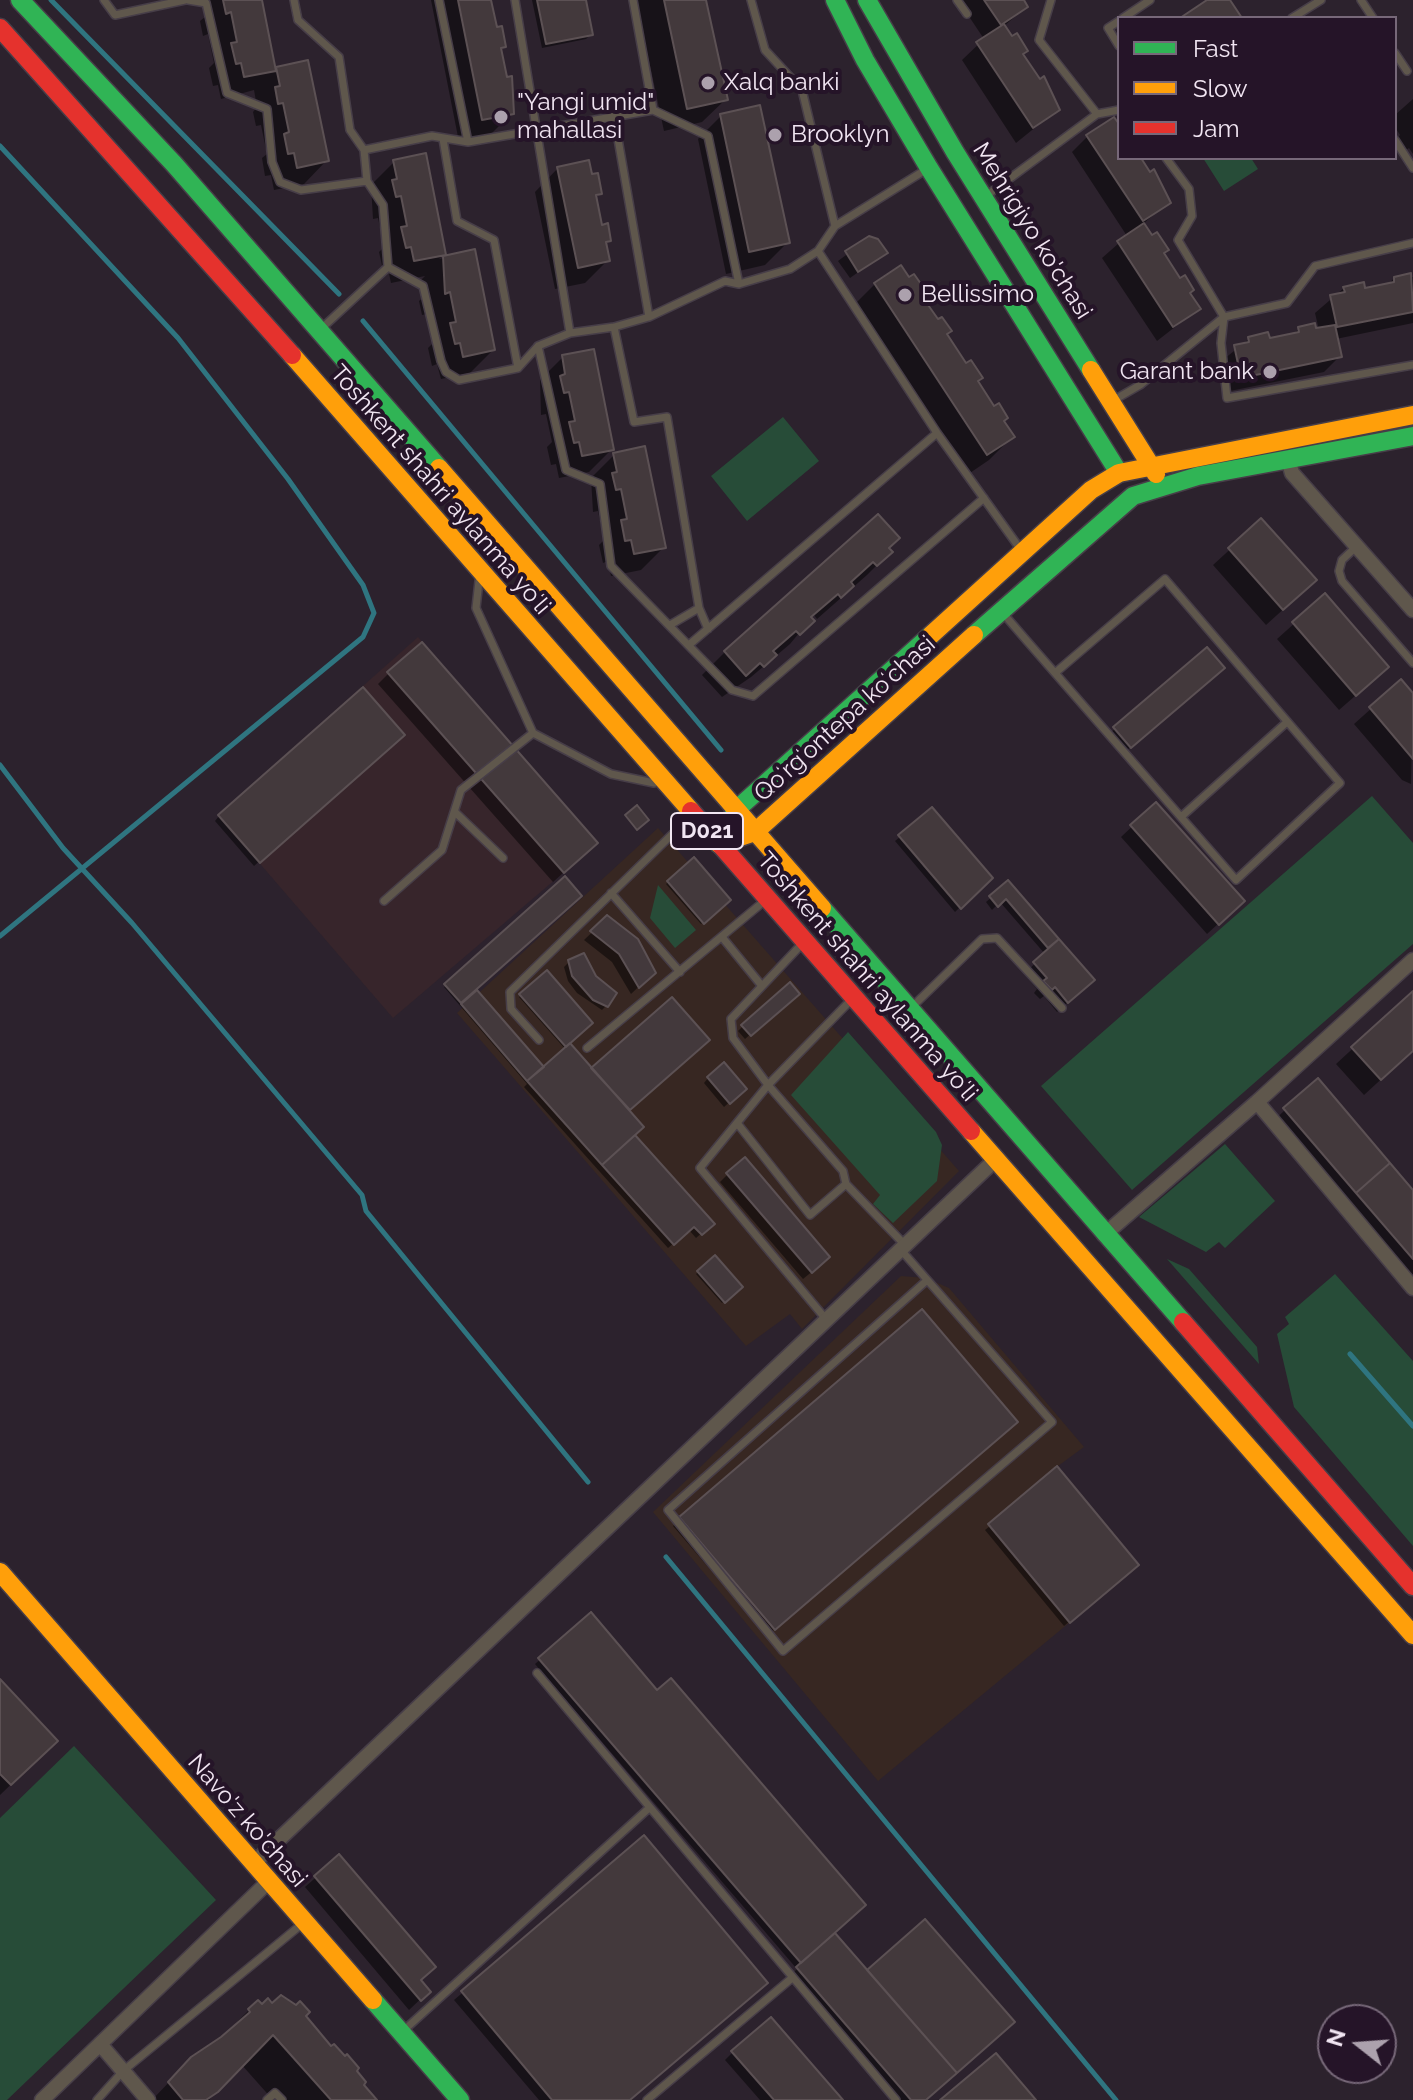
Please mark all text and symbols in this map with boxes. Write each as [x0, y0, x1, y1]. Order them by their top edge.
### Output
legend [1117, 16, 1397, 160]
text: Fast [1193, 34, 1238, 63]
place label: Xalq banki [724, 69, 839, 97]
marker: Xalq banki [699, 74, 717, 92]
text: Slow [1193, 74, 1247, 103]
place label: "Yangi umid" mahallasi [517, 89, 654, 145]
marker: "Yangi umid" mahallasi [492, 108, 510, 126]
text: Jam [1193, 114, 1239, 143]
place label: Brooklyn [791, 121, 889, 149]
marker: Brooklyn [766, 126, 784, 144]
street label: Mehrigiyo ko'chasi [966, 137, 1098, 325]
place label: Bellissimo [921, 281, 1034, 309]
marker: Bellissimo [896, 286, 914, 304]
place label: Garant bank [1120, 358, 1254, 386]
street label: Toshkent shahri aylanma yoʻli [324, 359, 556, 621]
marker: Garant bank [1261, 363, 1279, 381]
street label: Qoʻrgʻontepa koʻchasi [749, 630, 941, 808]
road number: D021 [671, 813, 743, 849]
street label: Toshkent shahri aylanma yoʻli [751, 846, 983, 1108]
street label: Navo'z ko'chasi [181, 1749, 313, 1893]
north arrow [1317, 2004, 1397, 2084]
text: N [1321, 2026, 1351, 2049]

